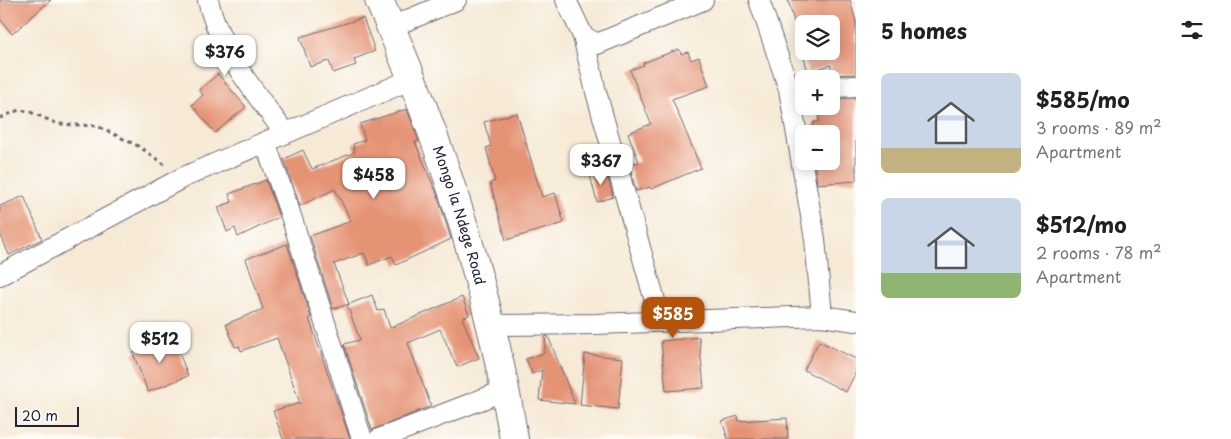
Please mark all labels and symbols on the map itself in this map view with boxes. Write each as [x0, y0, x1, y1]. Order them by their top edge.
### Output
pin: $376 [195, 34, 255, 77]
street label: Mongo la Ndege Road [428, 143, 491, 287]
pin: $367 [571, 144, 631, 186]
pin: $458 [344, 158, 404, 200]
pin: $585 [643, 296, 703, 339]
pin: $512 [130, 322, 190, 364]
scale bar [15, 404, 79, 427]

